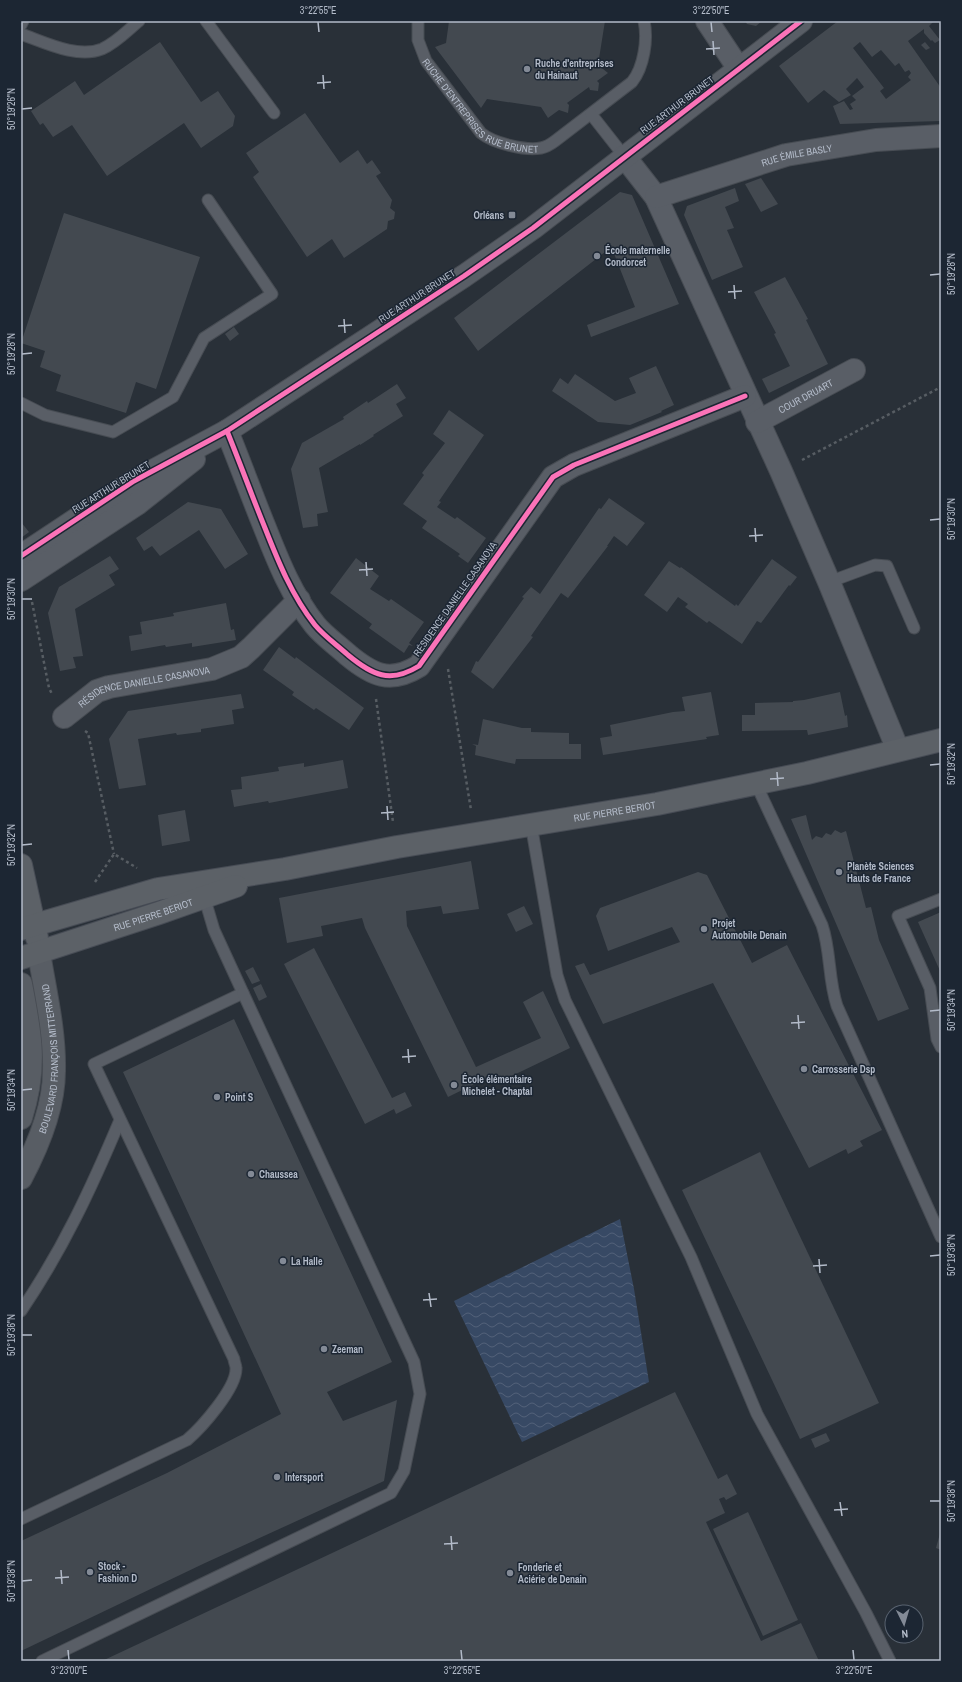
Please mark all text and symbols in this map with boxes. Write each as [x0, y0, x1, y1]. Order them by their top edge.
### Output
text: 3°22'55"E [300, 4, 336, 17]
text: 3°22'50"E [693, 4, 729, 17]
street label: RUCHE D'ENTREPRISES RUE BRUNET [420, 56, 539, 155]
place label: Ruche d'entreprises du Hainaut [535, 57, 614, 82]
marker: Ruche d'entreprises du Hainaut [522, 64, 532, 74]
street label: RUE ARTHUR BRUNET [637, 73, 717, 137]
text: 50°19'26"N [5, 88, 18, 130]
street label: RUE ÉMILE BASLY [759, 141, 834, 169]
place label: Orléans [473, 209, 504, 222]
marker: Orléans [507, 210, 517, 220]
place label: École maternelle Condorcet [605, 244, 671, 269]
marker: École maternelle Condorcet [592, 251, 602, 261]
text: 50°19'28"N [945, 253, 958, 295]
street label: RUE ARTHUR BRUNET [376, 266, 458, 326]
text: 50°19'28"N [5, 333, 18, 375]
street label: COUR DRUART [776, 376, 835, 416]
street label: RUE ARTHUR BRUNET [70, 458, 152, 516]
text: 50°19'30"N [945, 498, 958, 540]
street label: RÉSIDENCE DANIELLE CASANOVA [410, 539, 500, 659]
text: 50°19'30"N [5, 578, 18, 620]
street label: RÉSIDENCE DANIELLE CASANOVA [75, 663, 211, 710]
text: 50°19'32"N [945, 743, 958, 785]
street label: RUE PIERRE BERIOT [573, 798, 657, 824]
text: 50°19'32"N [5, 824, 18, 866]
place label: Planète Sciences Hauts de France [847, 860, 914, 885]
marker: Planète Sciences Hauts de France [834, 867, 844, 877]
street label: RUE PIERRE BERIOT [112, 895, 195, 934]
place label: Projet Automobile Denain [712, 917, 787, 942]
marker: Projet Automobile Denain [699, 924, 709, 934]
street label: BOULEVARD FRANÇOIS MITTERRAND [35, 983, 61, 1135]
text: 50°19'34"N [945, 989, 958, 1031]
place label: Carrosserie Dsp [812, 1063, 875, 1076]
marker: Carrosserie Dsp [799, 1064, 809, 1074]
text: 50°19'34"N [5, 1069, 18, 1111]
place label: École élémentaire Michelet - Chaptal [462, 1073, 532, 1098]
marker: École élémentaire Michelet - Chaptal [449, 1080, 459, 1090]
place label: Point S [225, 1091, 254, 1104]
marker: Point S [212, 1092, 222, 1102]
place label: Chaussea [259, 1168, 298, 1181]
marker: Chaussea [246, 1169, 256, 1179]
text: 50°19'36"N [945, 1234, 958, 1276]
place label: La Halle [291, 1255, 323, 1268]
marker: La Halle [278, 1256, 288, 1266]
text: 50°19'36"N [5, 1314, 18, 1356]
place label: Zeeman [332, 1343, 363, 1356]
marker: Zeeman [319, 1344, 329, 1354]
place label: Intersport [285, 1471, 324, 1484]
marker: Intersport [272, 1472, 282, 1482]
text: 50°19'38"N [945, 1480, 958, 1522]
text: 50°19'38"N [5, 1560, 18, 1602]
place label: Stock - Fashion D [98, 1560, 137, 1585]
place label: Fonderie et Aciérie de Denain [518, 1561, 587, 1586]
marker: Stock - Fashion D [85, 1567, 95, 1577]
marker: Fonderie et Aciérie de Denain [505, 1568, 515, 1578]
north arrow [884, 1604, 924, 1644]
text: N [901, 1627, 909, 1641]
text: 3°23'00"E [51, 1664, 87, 1677]
text: 3°22'55"E [444, 1664, 480, 1677]
text: 3°22'50"E [836, 1664, 872, 1677]

